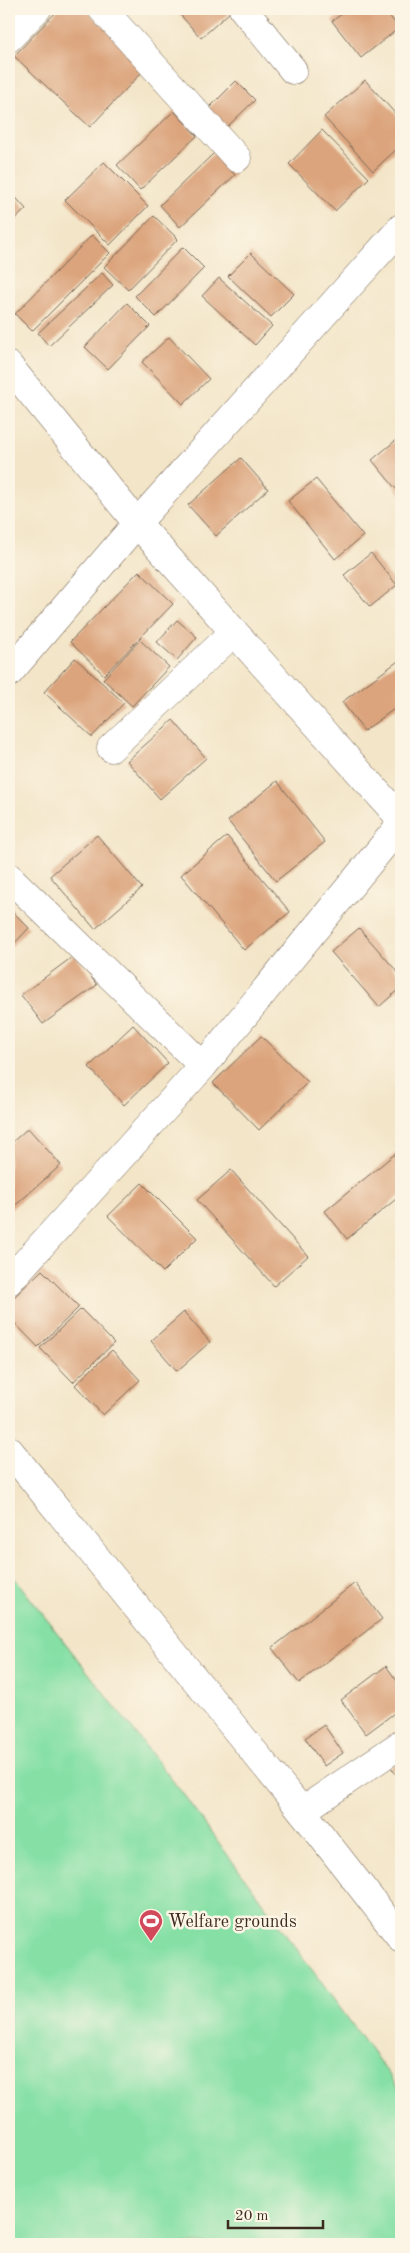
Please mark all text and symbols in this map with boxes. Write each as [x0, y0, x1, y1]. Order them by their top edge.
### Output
sports icon: Welfare grounds [138, 1908, 164, 1942]
place label: Welfare grounds [168, 1913, 297, 1931]
scale bar [228, 2198, 322, 2230]
text: 20 m [235, 2209, 269, 2224]

